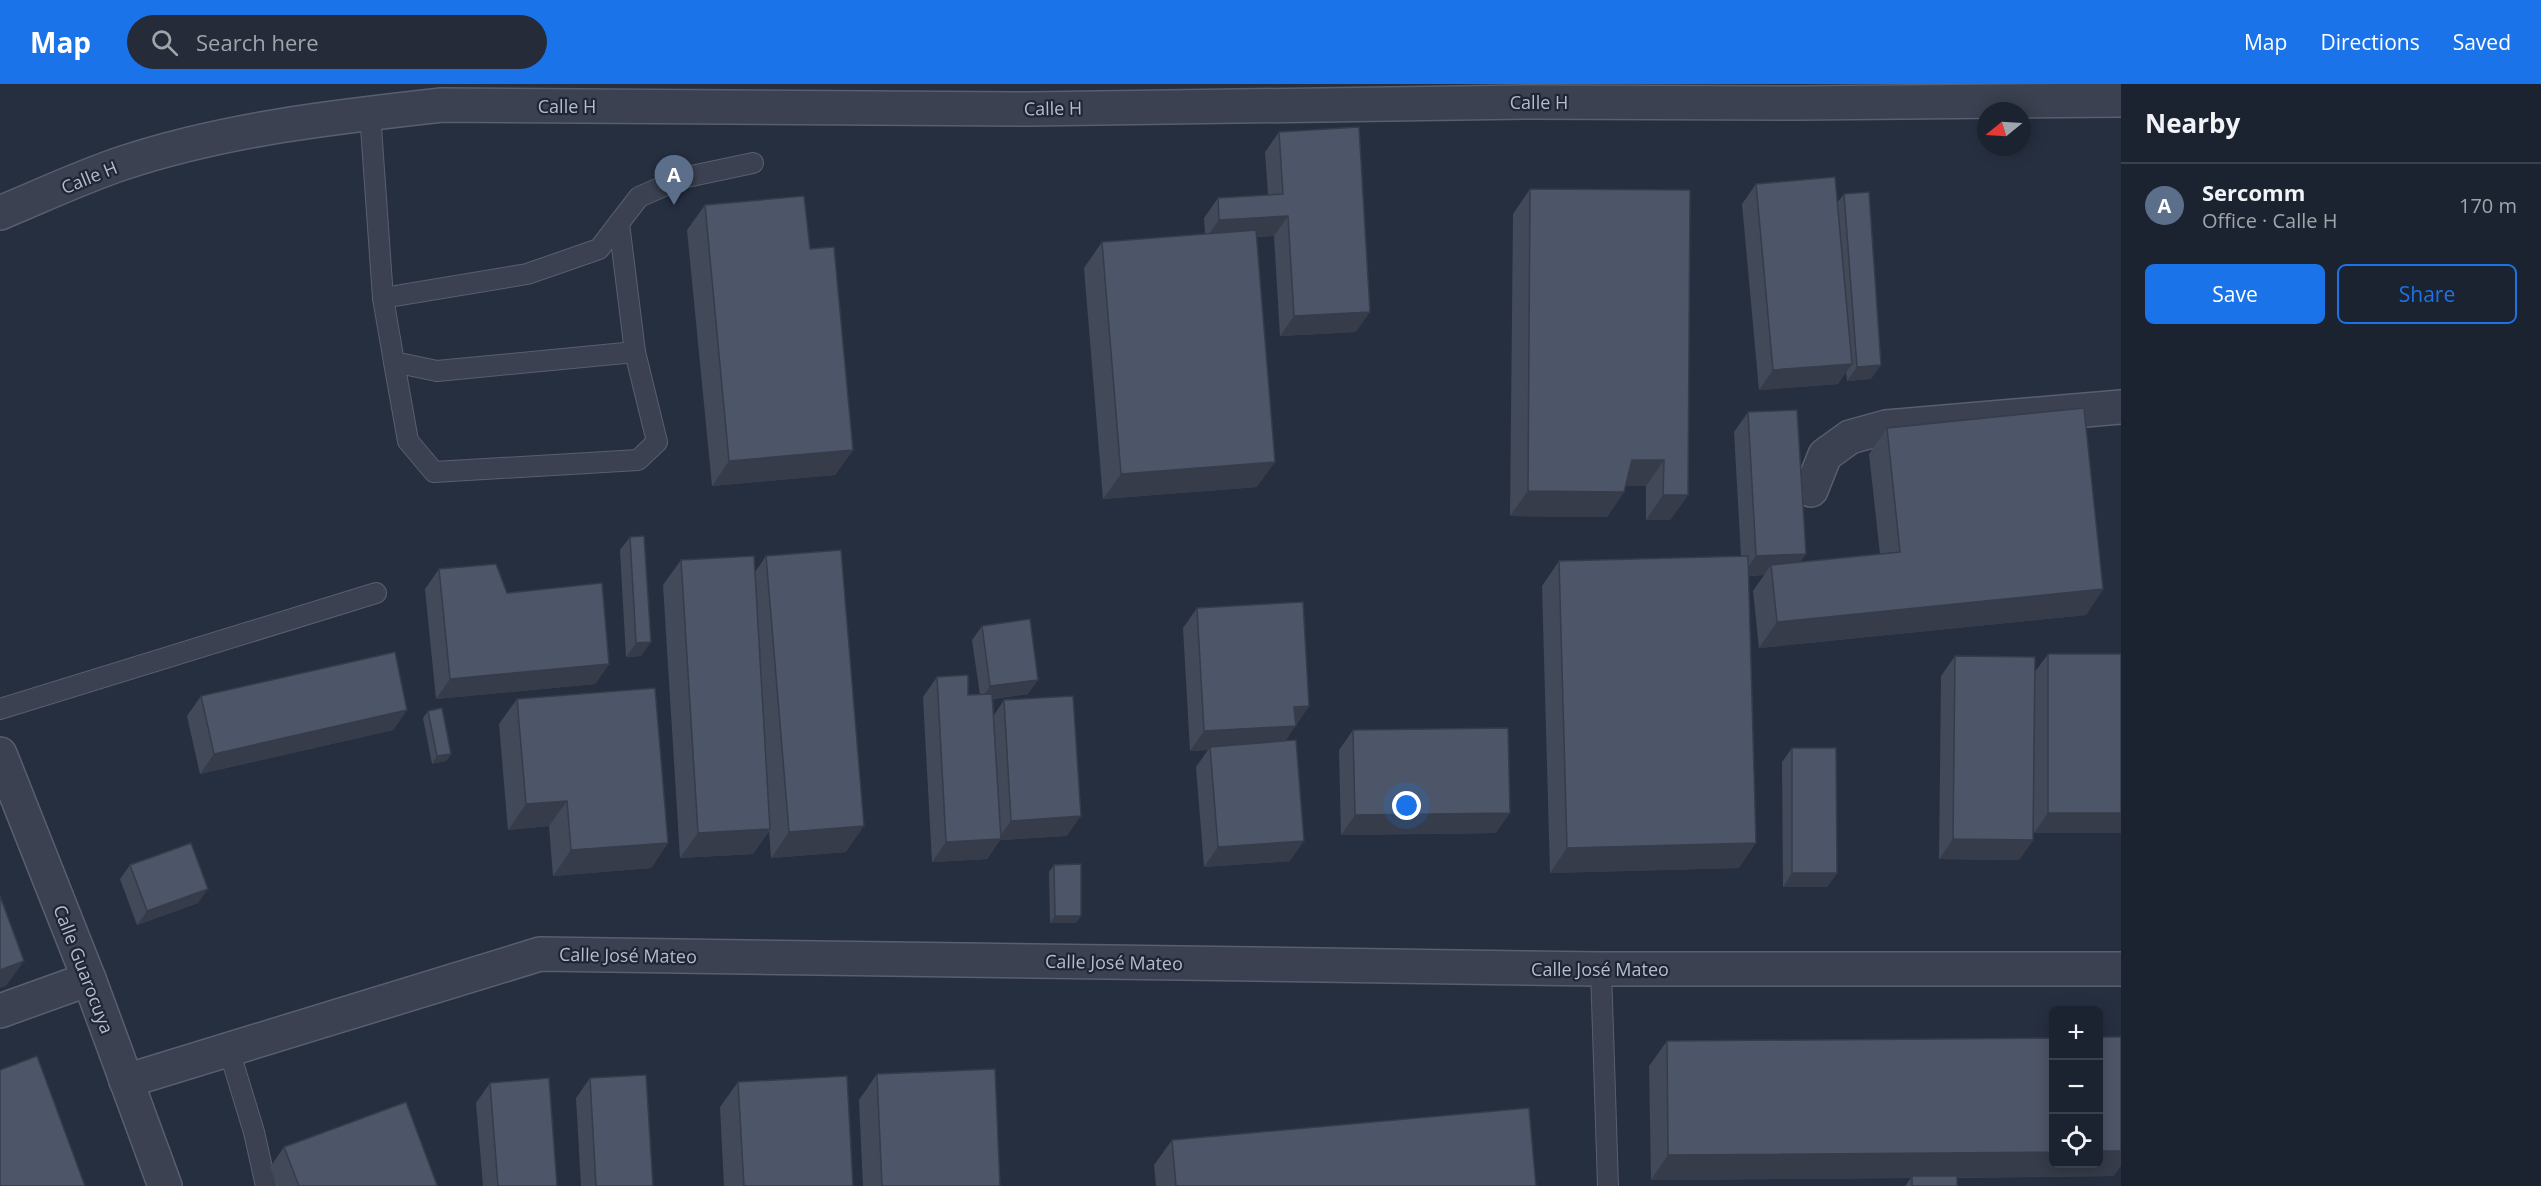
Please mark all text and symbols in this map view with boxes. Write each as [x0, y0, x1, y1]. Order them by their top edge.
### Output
search box [127, 15, 547, 69]
text: Map [30, 23, 91, 61]
icon: search [148, 26, 181, 59]
text: Search here [196, 27, 319, 57]
text: Map [2244, 28, 2287, 56]
text: Directions [2320, 28, 2420, 56]
text: Saved [2453, 28, 2511, 56]
street label: Calle H [1510, 90, 1568, 114]
street label: Calle H [538, 94, 596, 118]
street label: Calle H [1024, 95, 1082, 121]
north arrow [1977, 102, 2031, 156]
text: Nearby [2145, 105, 2240, 141]
street label: Calle H [57, 155, 121, 199]
pin: A [654, 156, 694, 205]
text: Sercomm [2202, 177, 2305, 207]
text: A [2158, 192, 2171, 219]
text: 170 m [2459, 192, 2517, 219]
text: Office · Calle H [2202, 207, 2338, 234]
button: Save [2145, 264, 2325, 324]
button: Share [2337, 264, 2517, 324]
your location [1392, 791, 1421, 820]
street label: Calle Guarocuya [48, 901, 120, 1037]
street label: Calle José Mateo [559, 942, 697, 968]
street label: Calle José Mateo [1045, 949, 1183, 975]
street label: Calle José Mateo [1531, 957, 1669, 981]
map controls [2049, 1006, 2103, 1168]
button: + [2049, 1006, 2103, 1060]
button: − [2049, 1060, 2103, 1114]
button: locate [2049, 1114, 2103, 1168]

